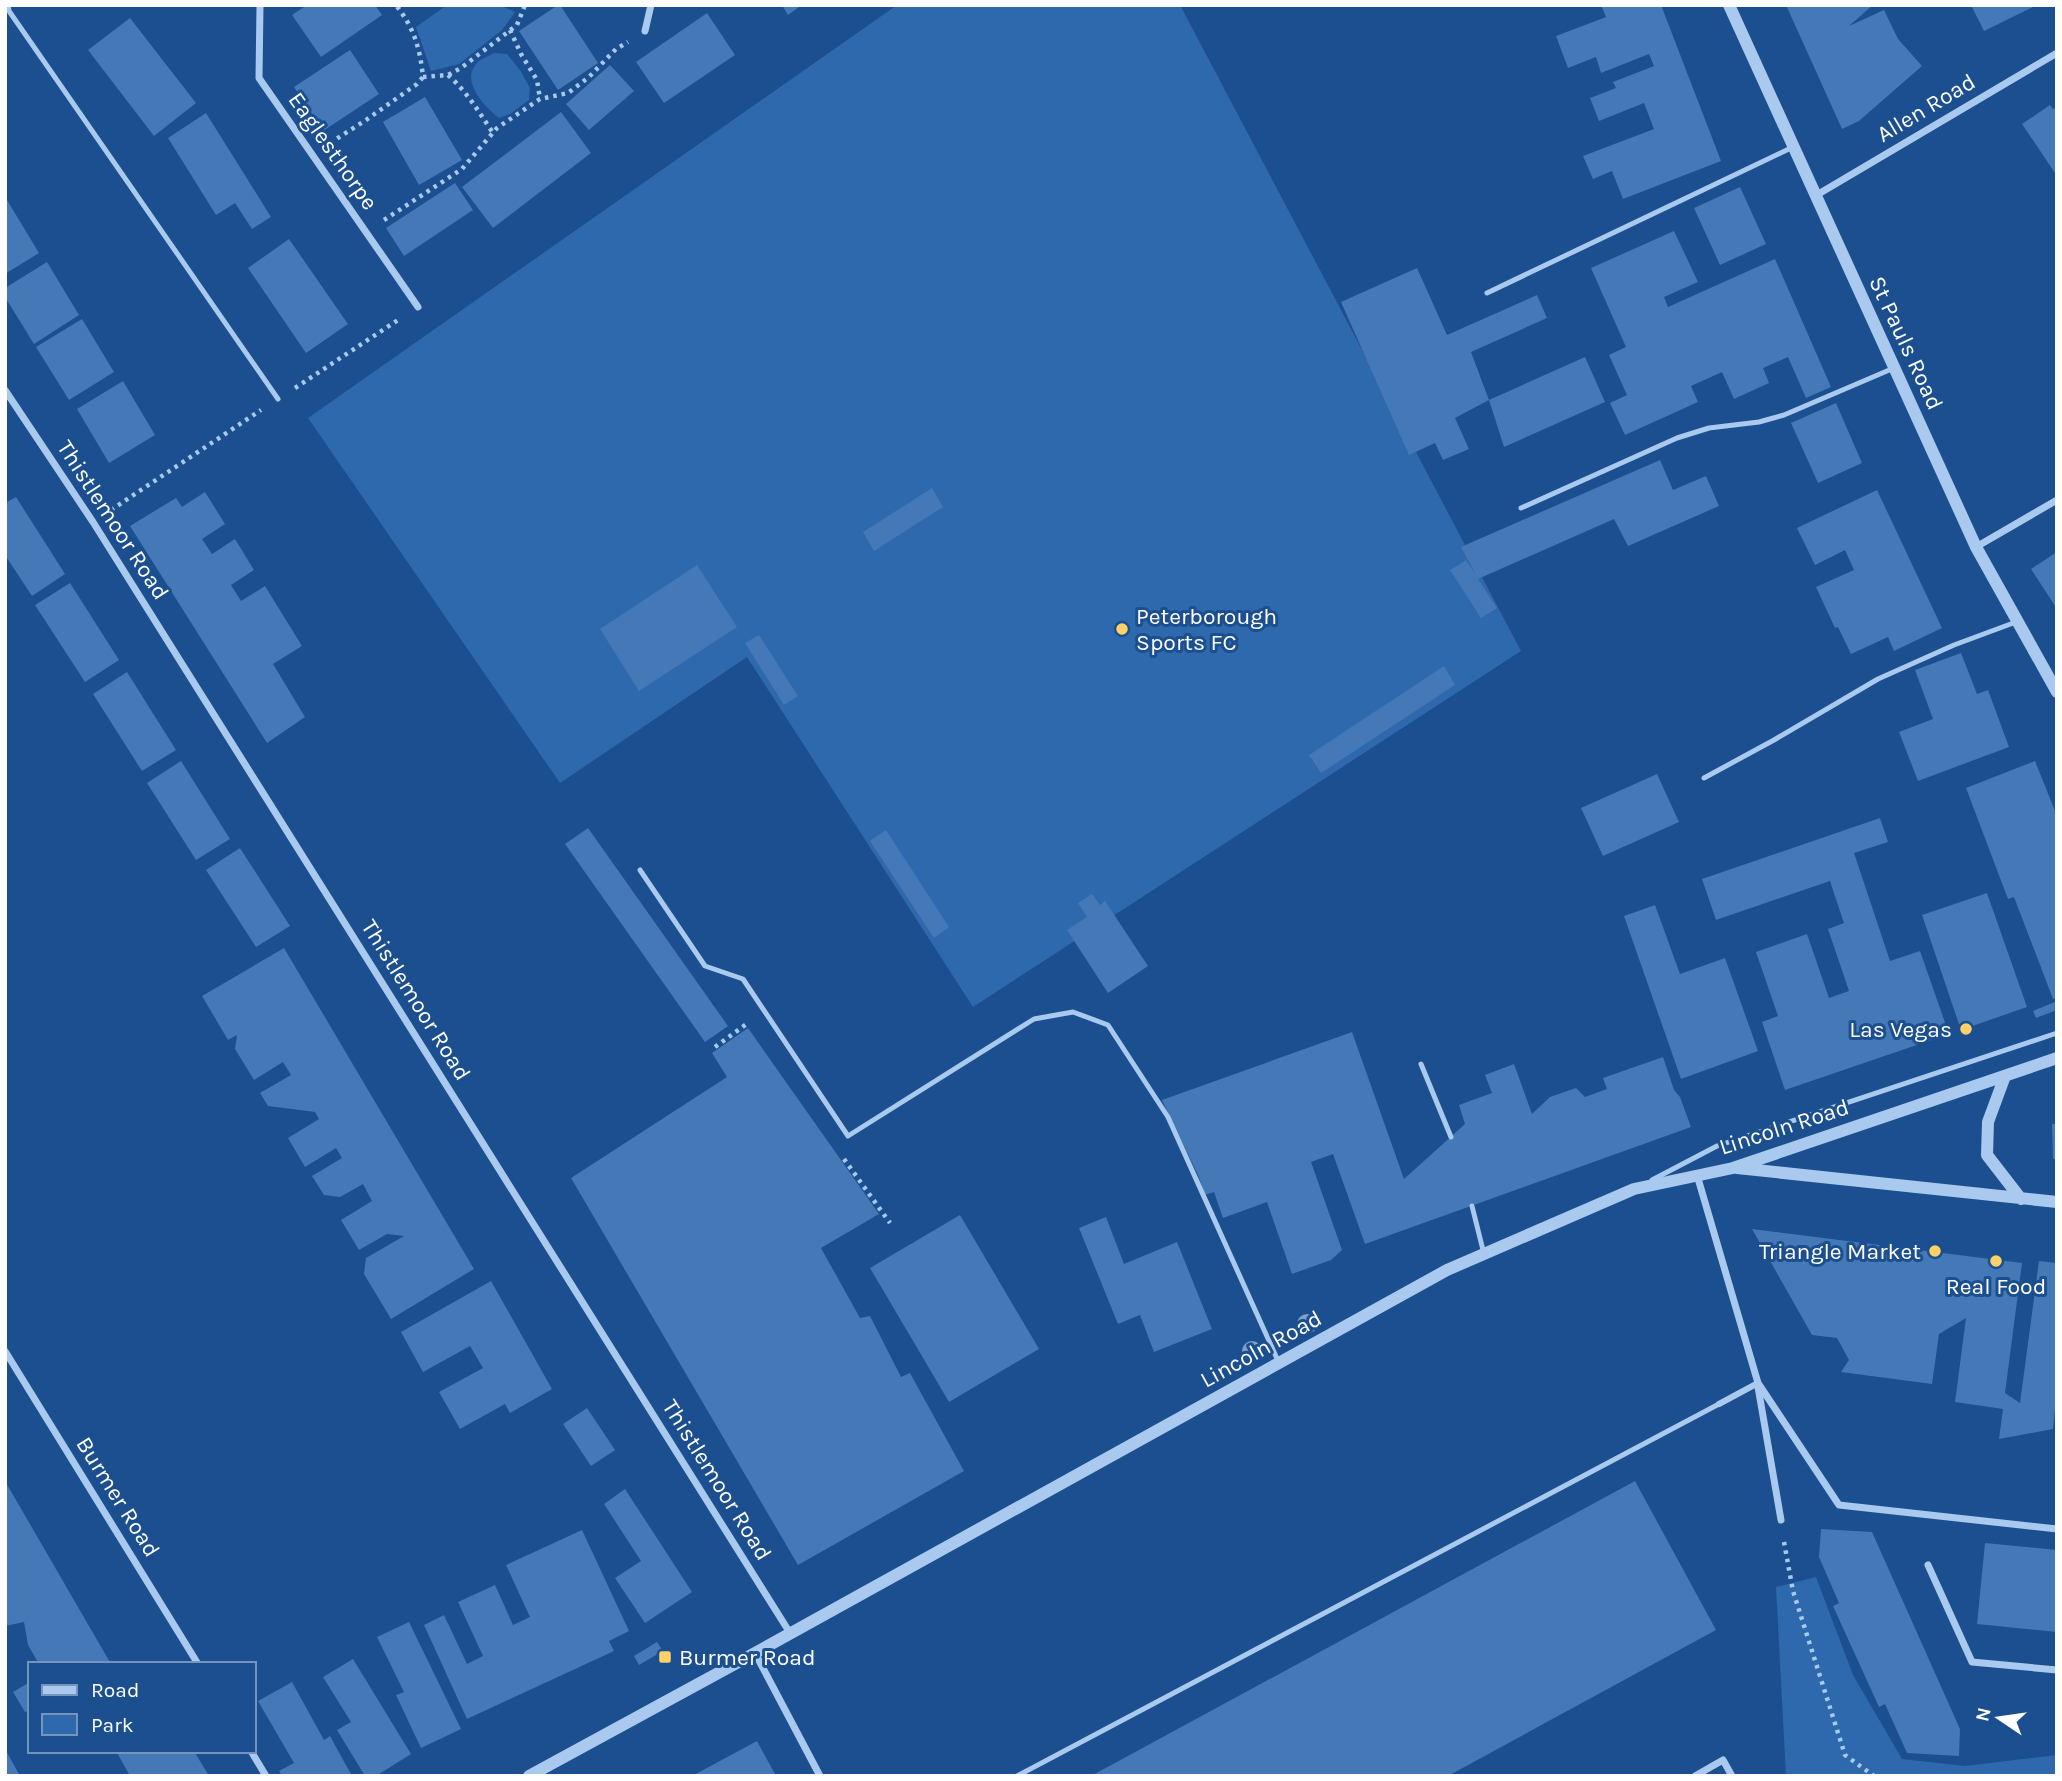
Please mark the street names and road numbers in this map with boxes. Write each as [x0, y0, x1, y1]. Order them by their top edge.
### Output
street label: Allen Road [1872, 68, 1980, 148]
street label: Eaglesthorpe [282, 87, 384, 215]
street label: St Pauls Road [1863, 272, 1949, 414]
street label: Thistlemoor Road [51, 435, 175, 605]
street label: Thistlemoor Road [356, 915, 476, 1085]
street label: Lincoln Road [1716, 1093, 1852, 1161]
street label: Lincoln Road [1196, 1305, 1326, 1393]
street label: Thistlemoor Road [657, 1395, 777, 1565]
street label: Burmer Road [70, 1432, 166, 1562]

